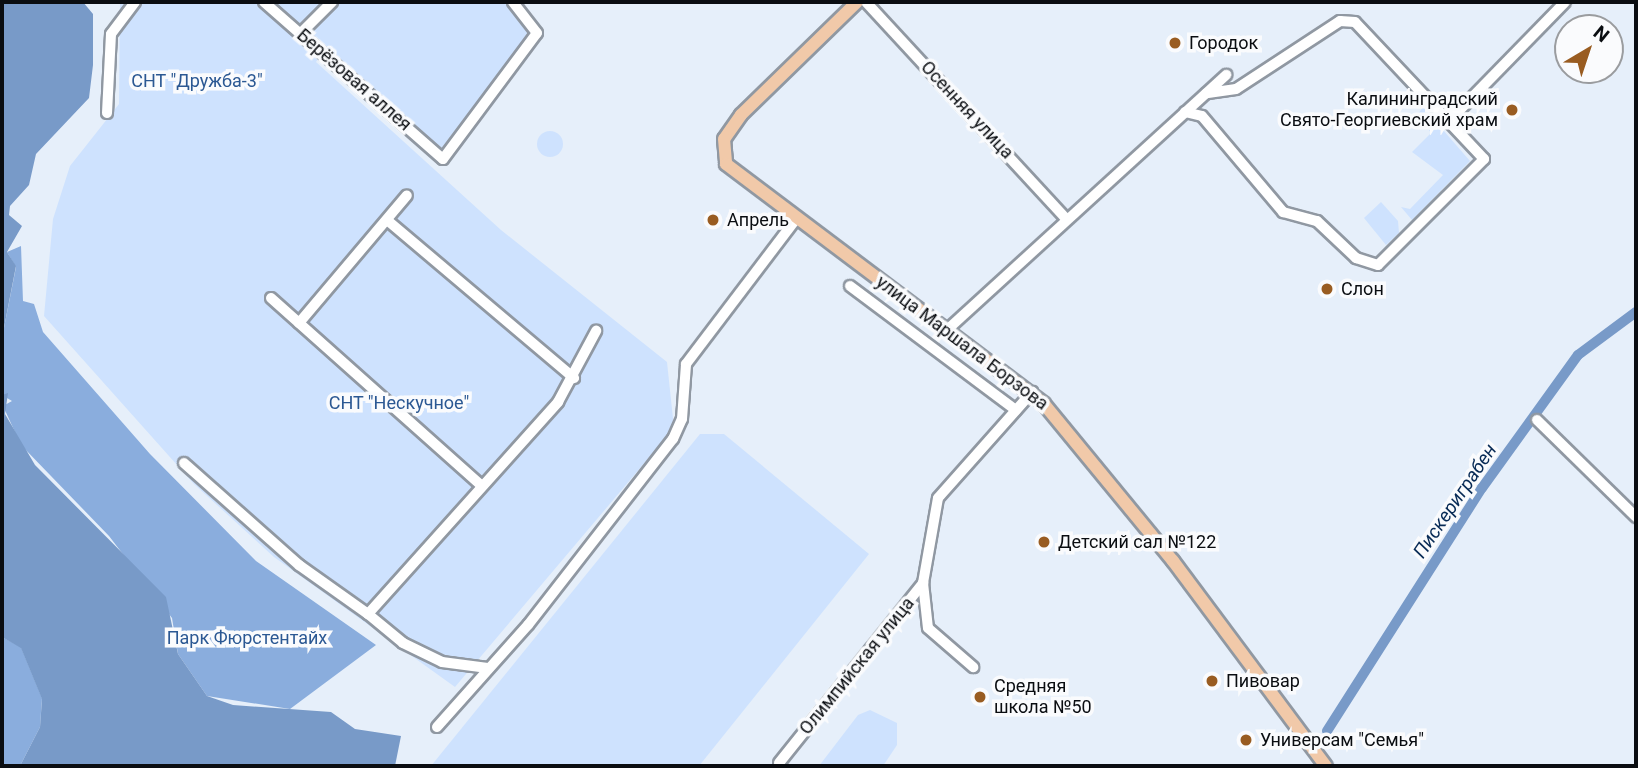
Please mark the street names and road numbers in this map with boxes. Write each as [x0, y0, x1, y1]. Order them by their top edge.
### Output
street label: Берёзовая аллея [292, 24, 416, 136]
street label: Осенняя улица [916, 57, 1018, 163]
street label: улица Маршала Борзова [872, 271, 1052, 415]
street label: Олимпийская улица [795, 593, 919, 739]

